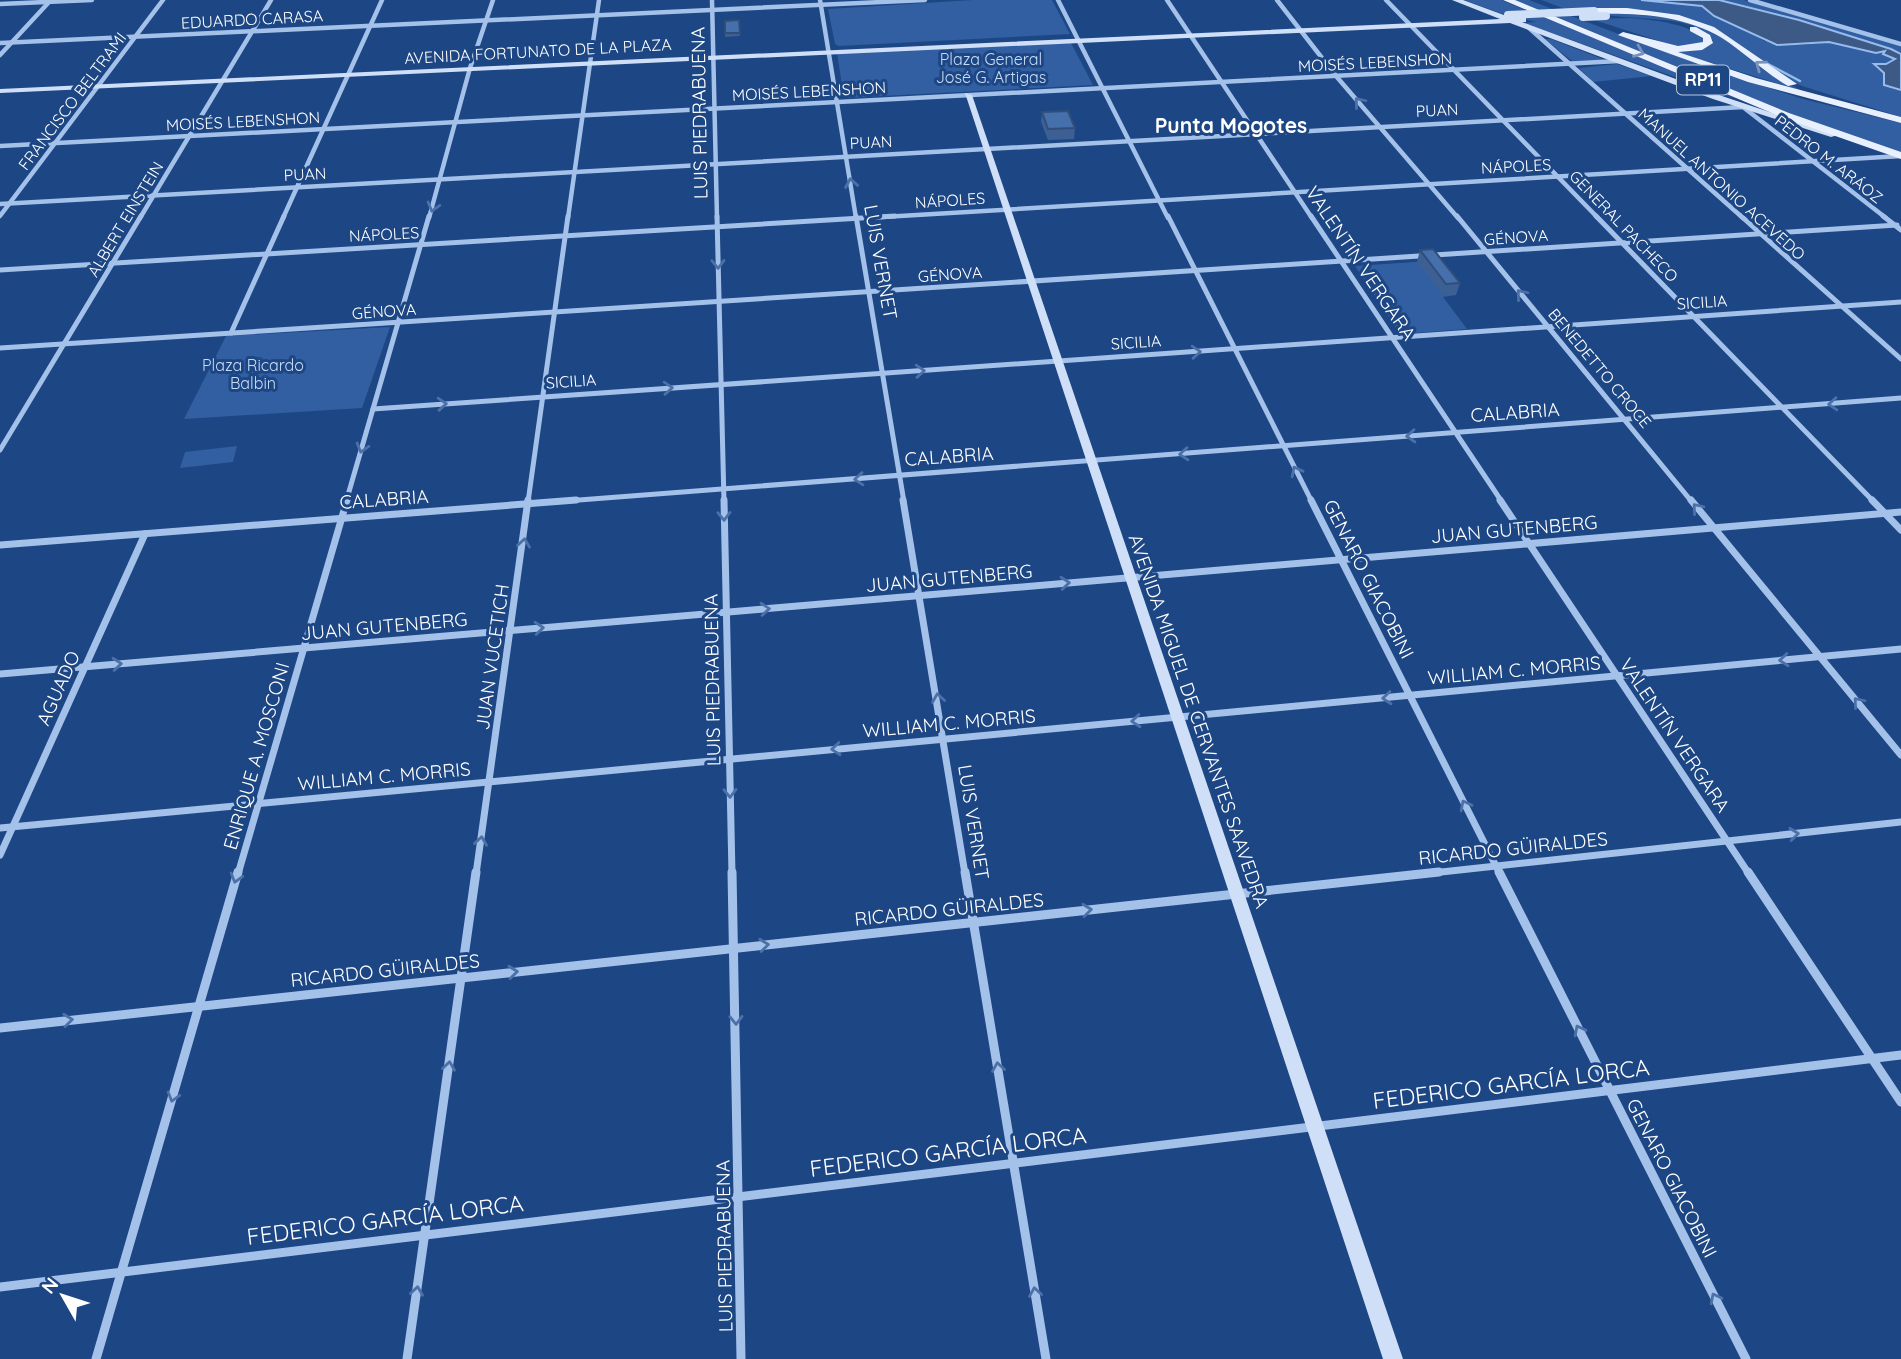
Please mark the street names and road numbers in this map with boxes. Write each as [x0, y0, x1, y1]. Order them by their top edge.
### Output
street label: EDUARDO CARASA [180, 5, 324, 33]
street label: LUIS PIEDRABUENA [685, 27, 713, 199]
street label: FRANCISCO BELTRAMI [14, 28, 130, 174]
street label: AVENIDA FORTUNATO DE LA PLAZA [404, 34, 672, 68]
street label: MOISÉS LEBENSHON [1298, 48, 1452, 76]
road number: RP11 [1677, 66, 1729, 94]
street label: MOISÉS LEBENSHON [732, 77, 886, 105]
street label: PUAN [1415, 99, 1459, 121]
street label: MANUEL ANTONIO ACEVEDO [1634, 104, 1810, 264]
street label: MOISÉS LEBENSHON [166, 107, 320, 135]
street label: PEDRO M. ARÁOZ [1771, 111, 1887, 207]
street label: PUAN [849, 131, 893, 153]
street label: NÁPOLES [1480, 154, 1552, 178]
street label: ALBERT EINSTEIN [83, 158, 167, 280]
street label: PUAN [283, 163, 327, 185]
street label: GENERAL PACHECO [1565, 166, 1683, 286]
street label: VALENTÍN VERGARA [1301, 181, 1421, 345]
street label: NÁPOLES [914, 188, 986, 212]
street label: LUIS VERNET [859, 203, 903, 321]
street label: NÁPOLES [348, 222, 420, 246]
street label: GÉNOVA [1483, 225, 1549, 249]
street label: GÉNOVA [917, 262, 983, 286]
street label: SICILIA [1676, 290, 1728, 314]
street label: GÉNOVA [351, 299, 417, 323]
street label: BENEDETTO CROCE [1544, 304, 1656, 432]
street label: SICILIA [1110, 330, 1162, 354]
street label: SICILIA [545, 369, 597, 393]
street label: CALABRIA [1470, 397, 1560, 427]
street label: CALABRIA [904, 441, 994, 471]
street label: CALABRIA [339, 484, 429, 514]
street label: GENARO GIACOBINI [1319, 495, 1419, 663]
street label: JUAN GUTENBERG [1430, 510, 1598, 548]
street label: AVENIDA MIGUEL DE CERVANTES SAAVEDRA [1124, 531, 1274, 911]
street label: JUAN GUTENBERG [865, 559, 1033, 597]
street label: JUAN VUCETICH [470, 582, 514, 732]
street label: LUIS PIEDRABUENA [698, 594, 726, 766]
street label: JUAN GUTENBERG [300, 607, 468, 645]
street label: AGUADO [31, 647, 85, 729]
street label: WILLIAM C. MORRIS [1427, 650, 1601, 690]
street label: VALENTÍN VERGARA [1615, 653, 1735, 817]
street label: ENRIQUE A. MOSCONI [218, 660, 294, 852]
street label: WILLIAM C. MORRIS [862, 703, 1036, 743]
street label: WILLIAM C. MORRIS [297, 756, 471, 796]
street label: LUIS VERNET [953, 763, 995, 881]
street label: RICARDO GÜIRALDES [1417, 826, 1609, 870]
street label: RICARDO GÜIRALDES [853, 887, 1045, 931]
street label: RICARDO GÜIRALDES [289, 948, 481, 992]
street label: FEDERICO GARCÍA LORCA [1371, 1052, 1651, 1115]
street label: GENARO GIACOBINI [1622, 1094, 1722, 1262]
street label: FEDERICO GARCÍA LORCA [808, 1120, 1088, 1183]
street label: LUIS PIEDRABUENA [710, 1160, 738, 1332]
street label: FEDERICO GARCÍA LORCA [245, 1188, 525, 1251]

